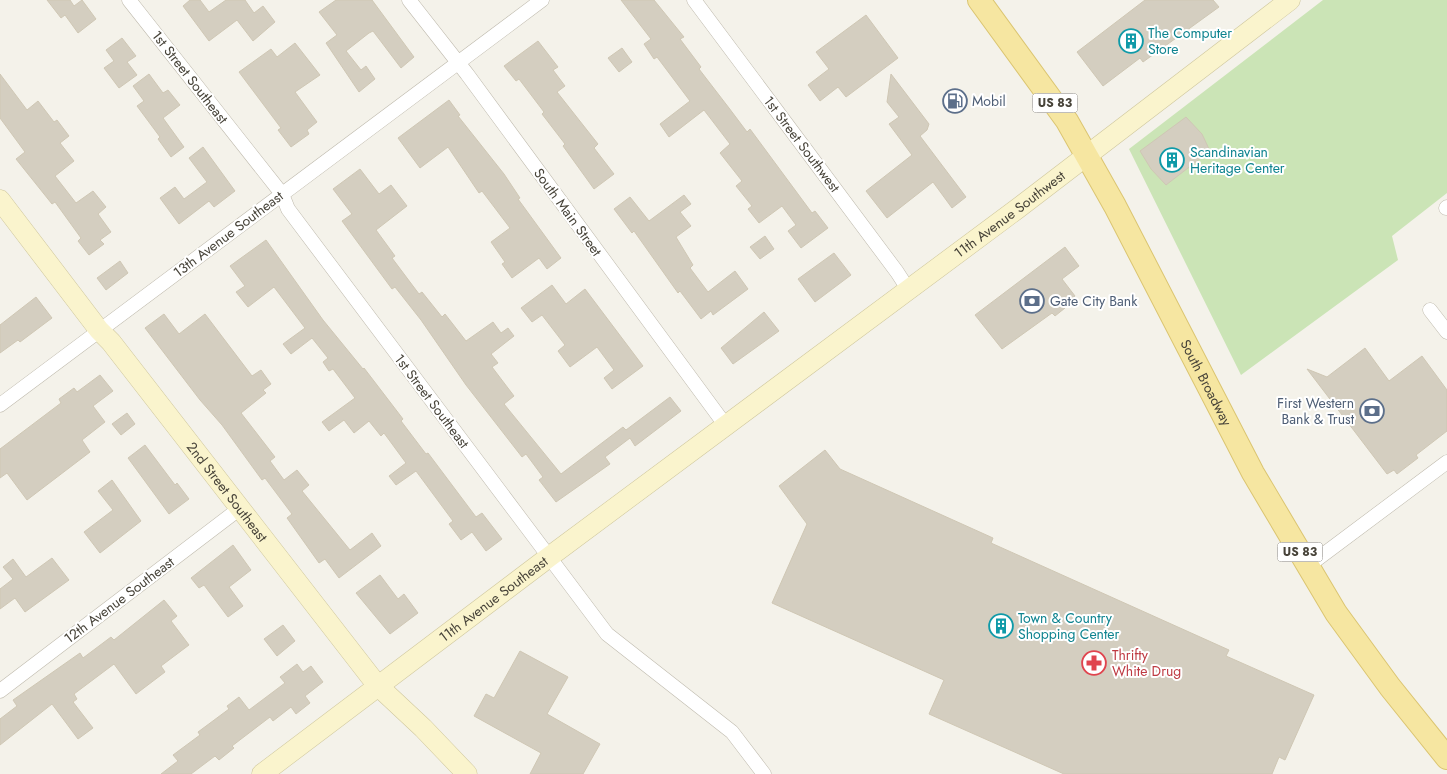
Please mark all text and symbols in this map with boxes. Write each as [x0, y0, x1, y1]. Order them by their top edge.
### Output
place label: The Computer Store [1148, 23, 1232, 59]
street label: 1st Street Southeast [147, 26, 233, 128]
building icon: The Computer Store [1118, 28, 1144, 54]
fuel station icon: Mobil [942, 88, 968, 114]
place label: Mobil [972, 91, 1006, 111]
street label: 1st Street Southwest [759, 92, 845, 197]
road number: US 83 [1032, 94, 1078, 112]
place label: Scandinavian Heritage Center [1190, 142, 1285, 178]
building icon: Scandinavian Heritage Center [1159, 147, 1185, 173]
street label: South Main Street [529, 164, 607, 261]
street label: 11th Avenue Southwest [950, 165, 1070, 262]
street label: 13th Avenue Southeast [169, 186, 288, 282]
bank icon: Gate City Bank [1019, 288, 1045, 314]
place label: Gate City Bank [1050, 291, 1138, 311]
street label: South Broadway [1176, 336, 1237, 430]
street label: 1st Street Southeast [390, 350, 474, 453]
place label: First Western Bank & Trust [1277, 393, 1355, 429]
bank icon: First Western Bank & Trust [1359, 398, 1385, 424]
street label: 2nd Street Southeast [182, 438, 273, 547]
road number: US 83 [1278, 542, 1322, 562]
street label: 11th Avenue Southeast [435, 551, 552, 647]
street label: 12th Avenue Southeast [60, 552, 179, 648]
place label: Town & Country Shopping Center [1018, 608, 1120, 644]
building icon: Town & Country Shopping Center [988, 613, 1014, 639]
place label: Thrifty White Drug [1112, 645, 1181, 681]
pharmacy icon: Thrifty White Drug [1081, 650, 1107, 676]

